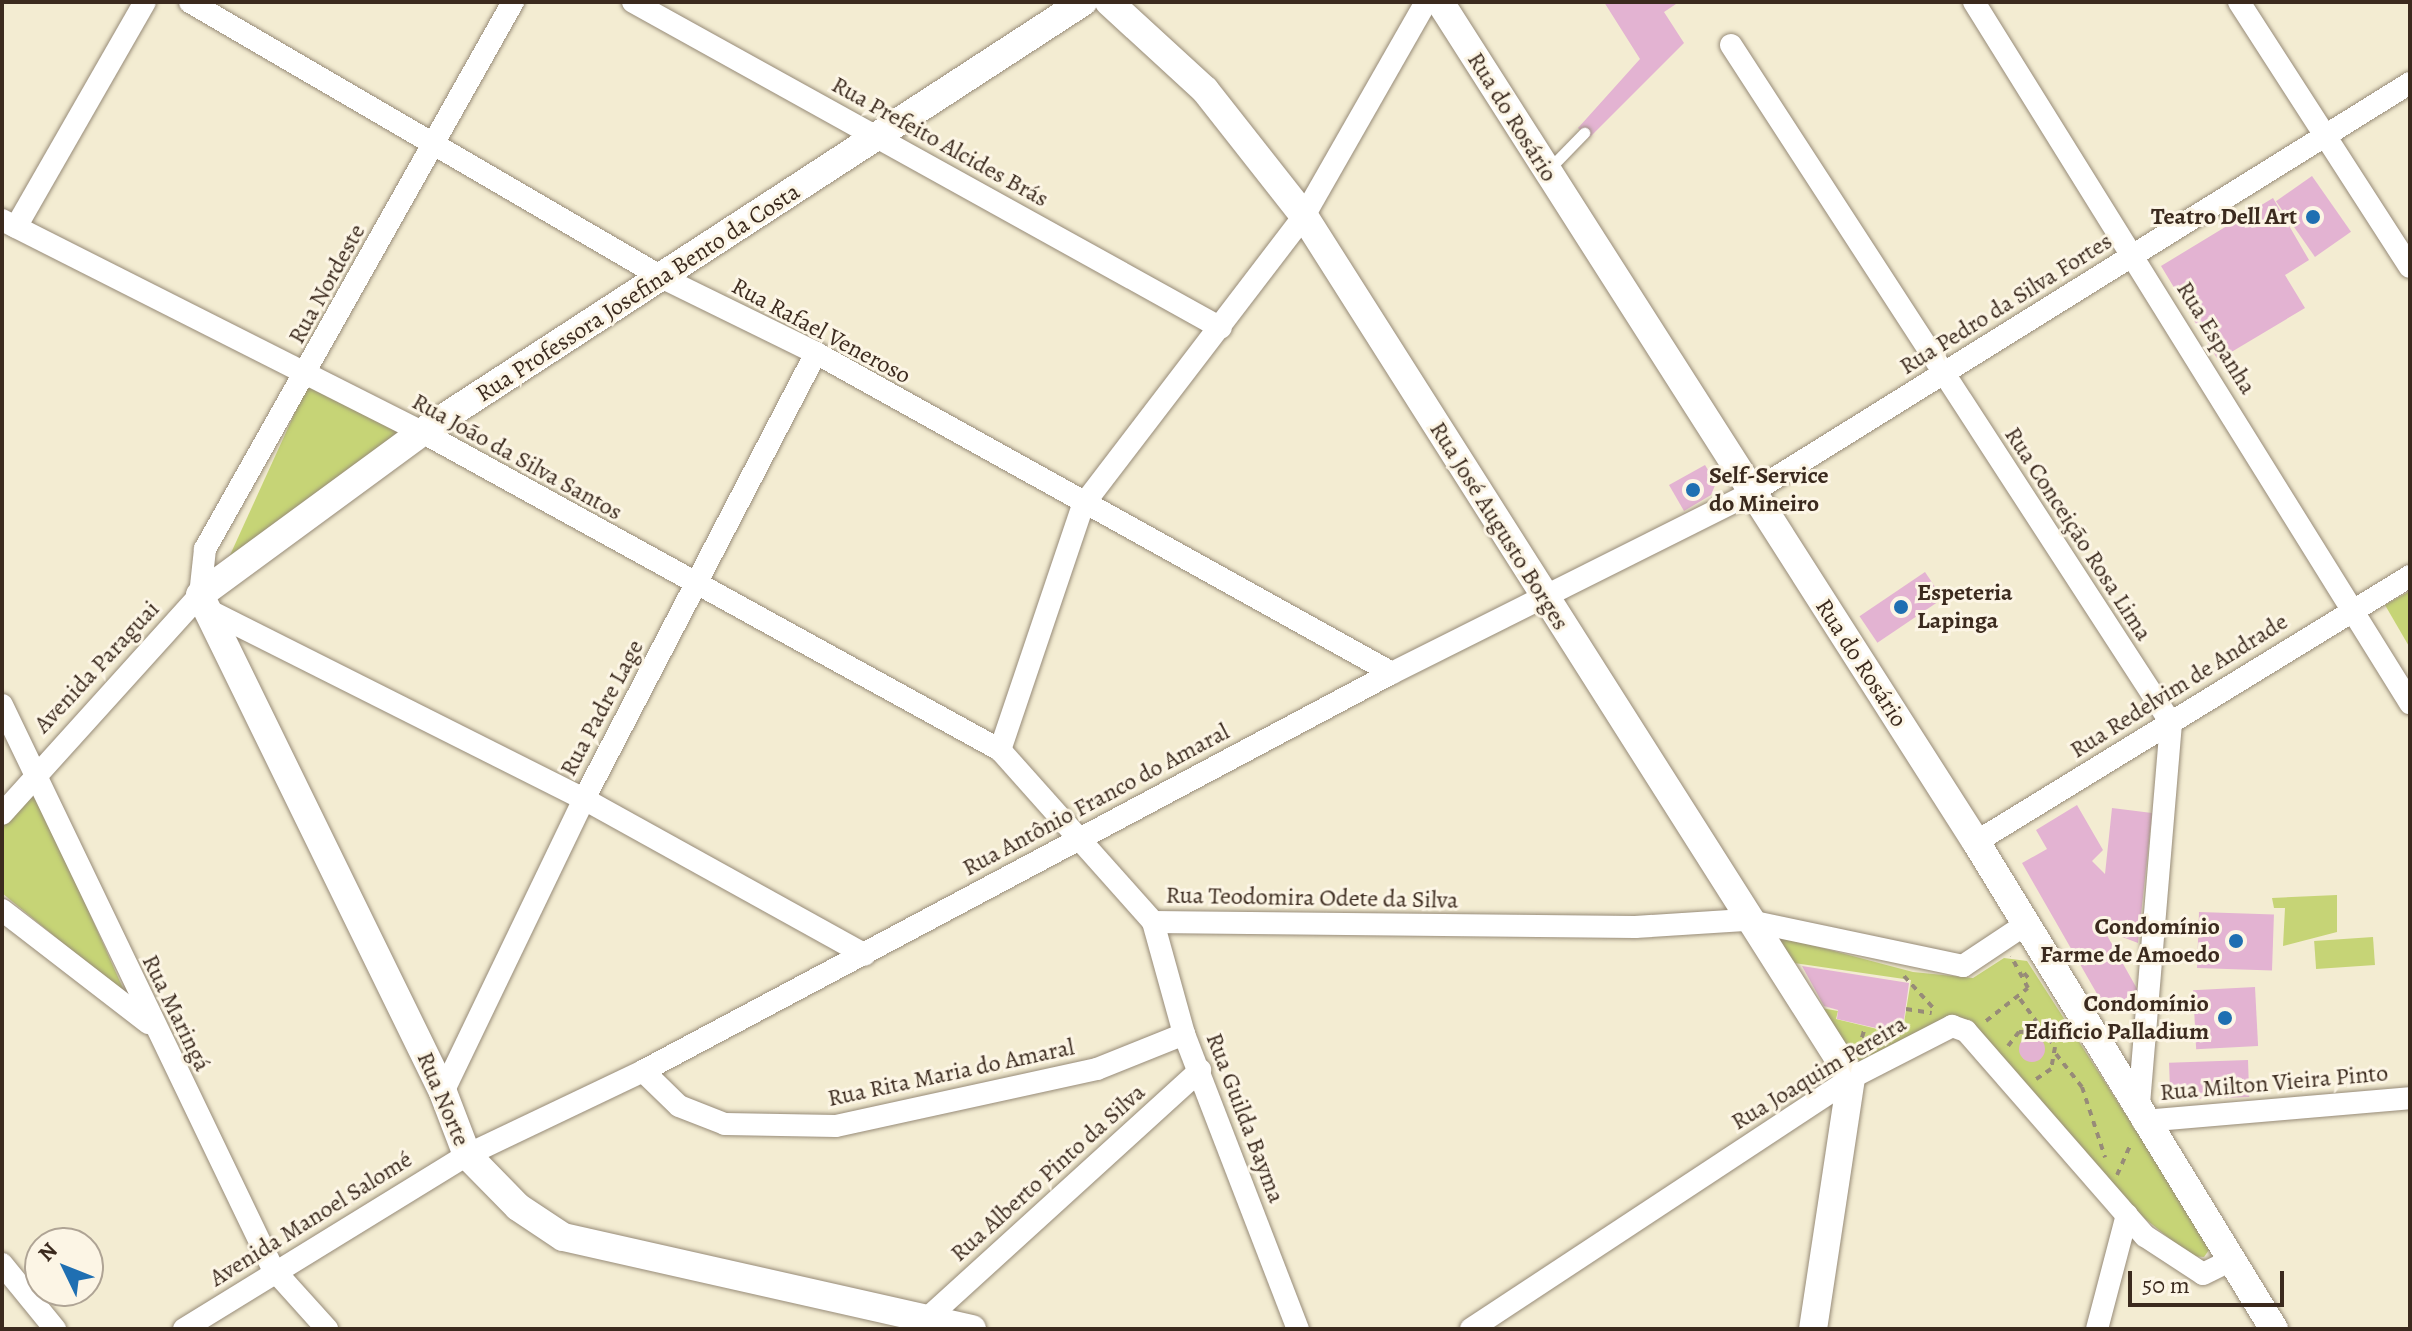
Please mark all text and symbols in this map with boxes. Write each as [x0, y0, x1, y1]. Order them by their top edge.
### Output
street label: Rua do Rosário [1461, 47, 1563, 187]
street label: Rua Prefeito Alcides Brás [827, 70, 1053, 214]
street label: Rua Professora Josefina Bento da Costa [471, 177, 805, 409]
place label: Teatro Dell Art [2151, 203, 2297, 231]
marker: Teatro Dell Art [2304, 208, 2322, 226]
street label: Rua Nordeste [282, 219, 372, 349]
street label: Rua Pedro da Silva Fortes [1894, 227, 2118, 381]
street label: Rua Rafael Veneroso [727, 272, 915, 390]
street label: Rua Espanha [2170, 276, 2262, 400]
street label: Rua João da Silva Santos [407, 387, 627, 527]
street label: Rua José Augusto Borges [1423, 416, 1575, 636]
street label: Rua Conceição Rosa Lima [1998, 422, 2158, 646]
place label: Self-Service do Mineiro [1709, 462, 1829, 518]
marker: Self-Service do Mineiro [1684, 481, 1702, 499]
place label: Espeteria Lapinga [1917, 579, 2013, 635]
street label: Rua do Rosário [1809, 593, 1913, 733]
street label: Avenida Paraguai [28, 595, 166, 739]
marker: Espeteria Lapinga [1892, 598, 1910, 616]
street label: Rua Redelvim de Andrade [2065, 607, 2293, 765]
street label: Rua Padre Lage [554, 635, 650, 781]
street label: Rua Antônio Franco do Amaral [958, 717, 1234, 883]
street label: Rua Teodomira Odete da Silva [1165, 881, 1459, 915]
place label: Condomínio Farme de Amoedo [2040, 913, 2220, 969]
marker: Condomínio Farme de Amoedo [2227, 932, 2245, 950]
street label: Rua Maringá [135, 950, 217, 1076]
place label: Condomínio Edifício Palladium [2024, 990, 2209, 1046]
street label: Rua Joaquim Pereira [1726, 1009, 1912, 1137]
marker: Condomínio Edifício Palladium [2216, 1009, 2234, 1027]
street label: Rua Guilda Bayma [1199, 1029, 1291, 1207]
street label: Rua Rita Maria do Amaral [825, 1033, 1077, 1113]
street label: Rua Norte [410, 1048, 476, 1150]
street label: Rua Milton Vieira Pinto [2159, 1059, 2389, 1107]
street label: Rua Alberto Pinto da Silva [945, 1078, 1151, 1268]
street label: Avenida Manoel Salomé [205, 1145, 417, 1293]
north arrow [24, 1227, 104, 1307]
text: N [31, 1236, 64, 1268]
scale bar [2132, 1255, 2288, 1305]
text: 50 m [2142, 1269, 2190, 1301]

